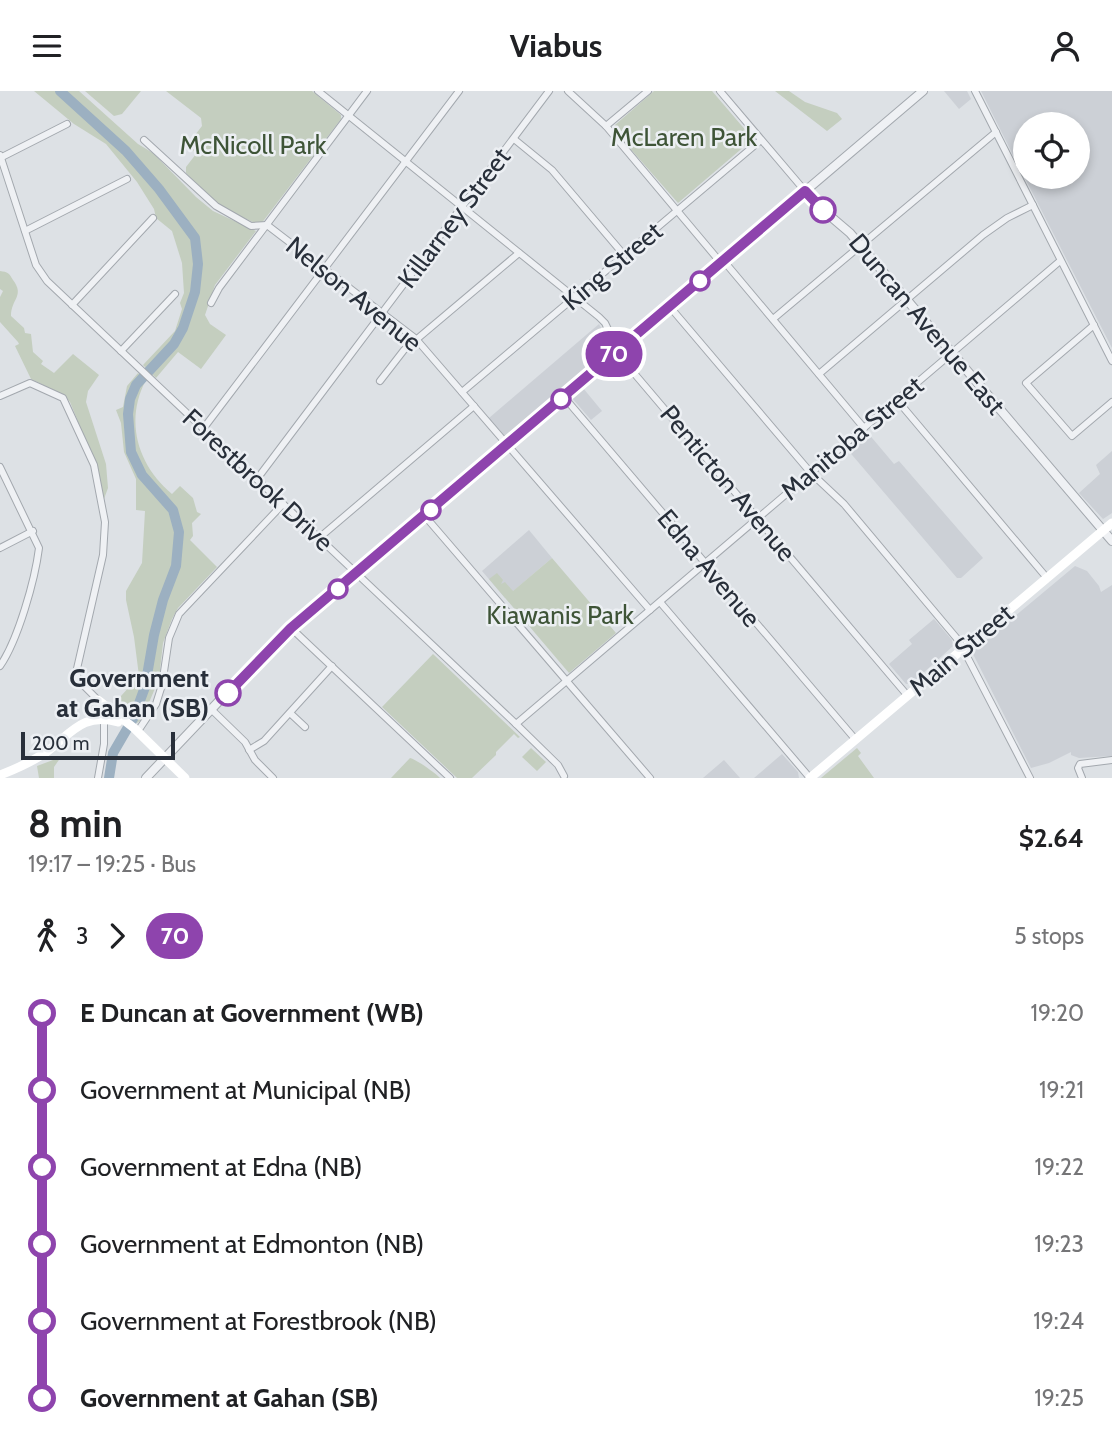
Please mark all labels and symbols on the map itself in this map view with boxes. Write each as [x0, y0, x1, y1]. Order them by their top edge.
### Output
park label: McLaren Park [611, 121, 757, 153]
park label: McNicoll Park [180, 129, 327, 161]
street label: Killarney Street [391, 141, 517, 294]
unlabelled marker [810, 197, 836, 223]
street label: King Street [555, 215, 669, 317]
street label: Duncan Avenue East [842, 227, 1012, 421]
street label: Nelson Avenue [280, 230, 428, 358]
unlabelled marker [690, 271, 710, 291]
line badge: 70 [582, 331, 646, 377]
street label: Manitoba Street [774, 369, 930, 507]
unlabelled marker [551, 389, 571, 409]
street label: Penticton Avenue [653, 398, 803, 568]
street label: Forestbrook Drive [176, 402, 340, 558]
unlabelled marker [421, 500, 441, 520]
street label: Edna Avenue [651, 503, 767, 633]
unlabelled marker [328, 579, 348, 599]
street label: Main Street [902, 597, 1020, 703]
park label: Kiawanis Park [486, 599, 634, 631]
place label: Government at Gahan (SB) [56, 662, 209, 724]
marker: Government at Gahan (SB) [215, 680, 241, 706]
scale bar [21, 729, 175, 761]

